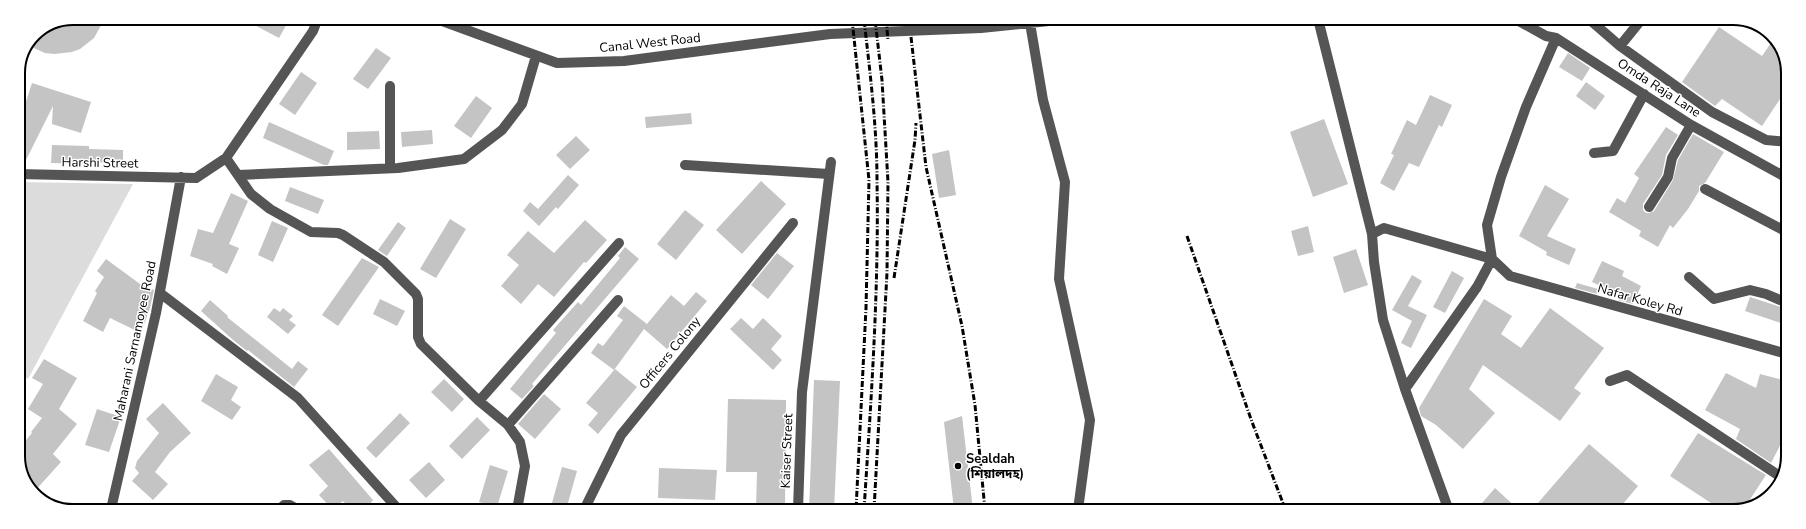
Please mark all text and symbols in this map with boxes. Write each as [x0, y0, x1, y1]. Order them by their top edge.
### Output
street label: Canal West Road [598, 29, 702, 57]
street label: Omda Raja Lane [1614, 54, 1704, 122]
street label: Harshi Street [61, 153, 139, 173]
street label: Maharani Sarnamoyee Road [109, 259, 161, 423]
street label: Nafar Koley Rd [1595, 279, 1685, 321]
street label: Officers Colony [635, 313, 705, 393]
street label: Kaiser Street [777, 413, 797, 489]
place label: Sealdah (শিয়ালদহ) [966, 450, 1024, 483]
marker: Sealdah (শিয়ালদহ) [953, 461, 963, 471]

